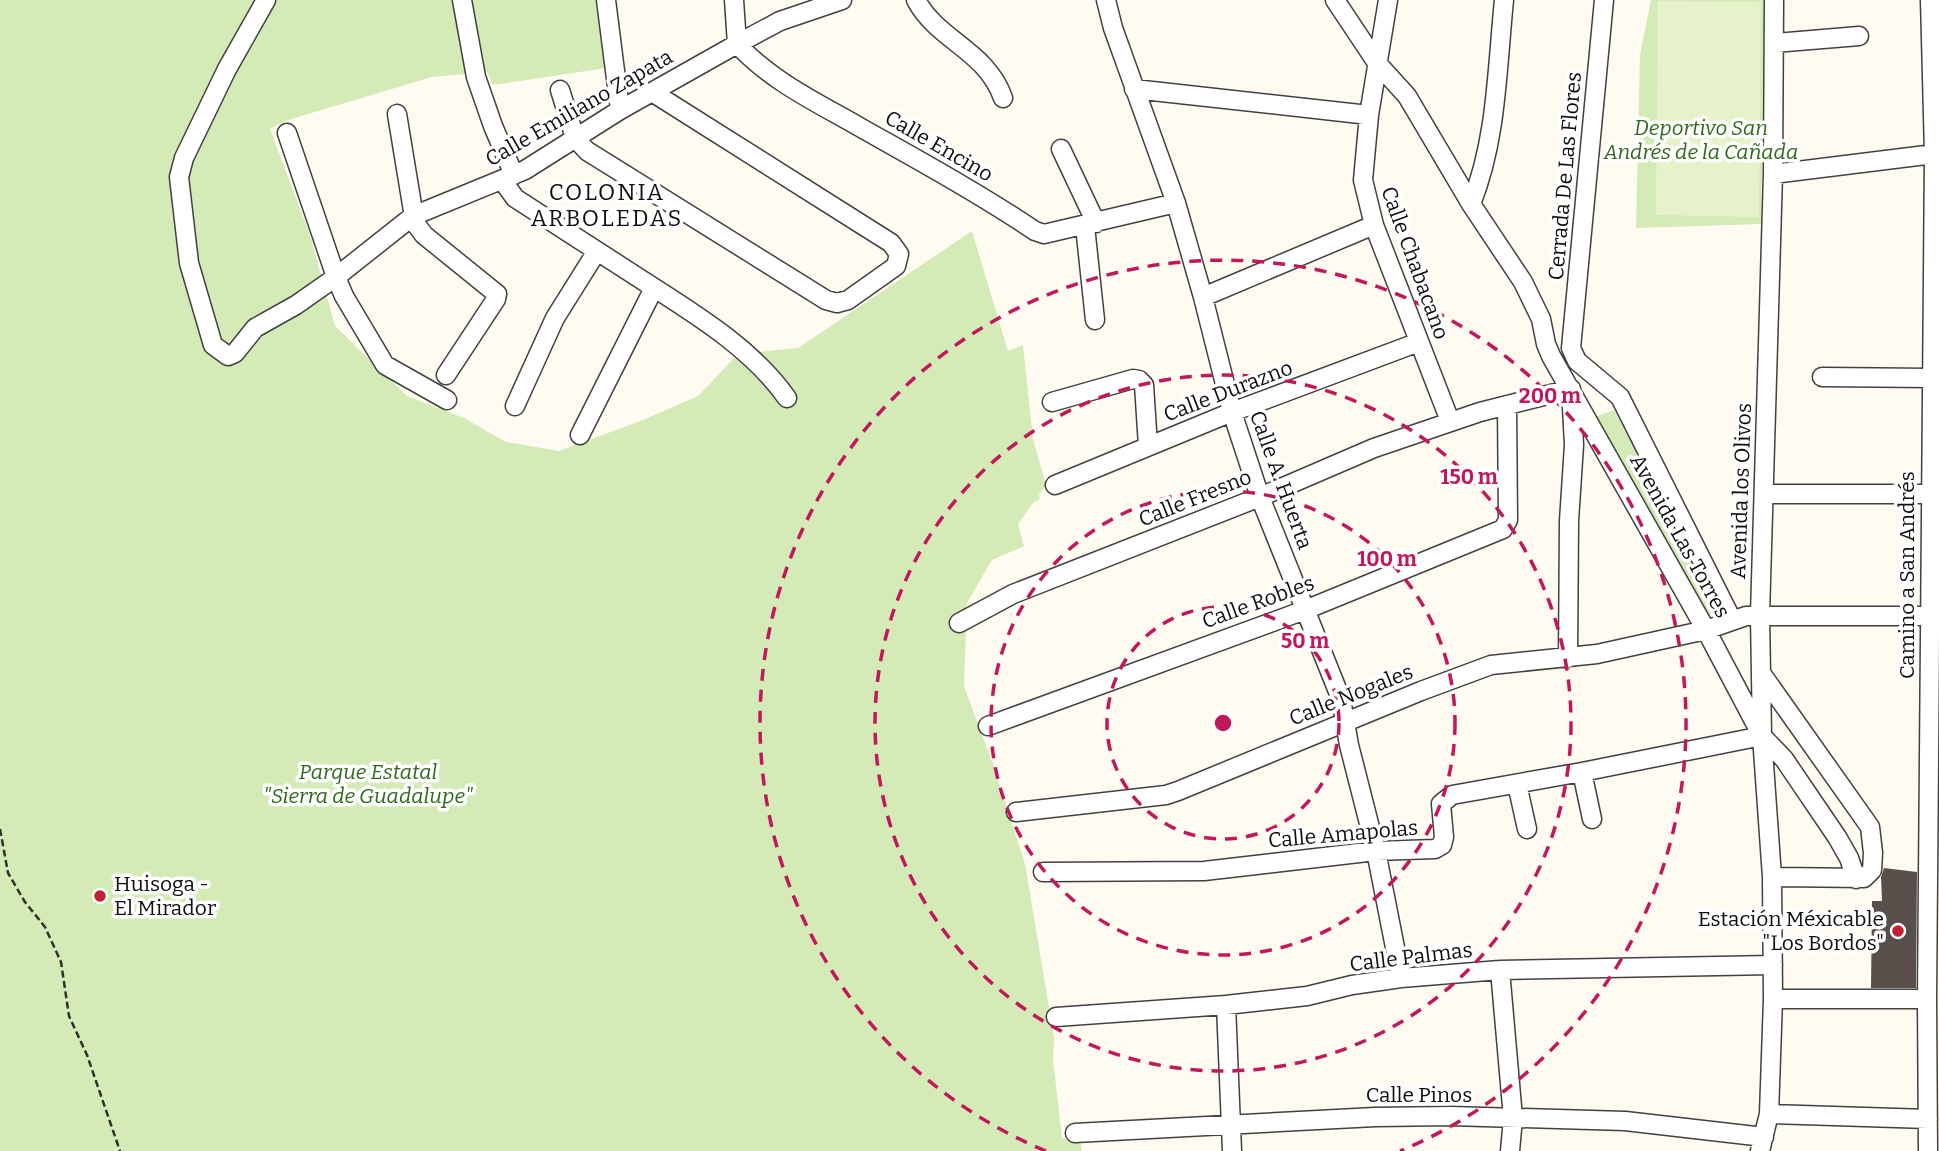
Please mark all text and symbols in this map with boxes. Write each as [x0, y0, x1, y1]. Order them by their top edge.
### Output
street label: Calle Emiliano Zapata [481, 44, 678, 172]
street label: Cerrada De Las Flores [1543, 71, 1587, 281]
street label: Calle Encino [880, 105, 998, 187]
park label: Deportivo San Andrés de la Cañada [1603, 115, 1798, 165]
district label: COLONIA ARBOLEDAS [531, 178, 683, 232]
street label: Calle Chabacano [1375, 183, 1455, 343]
street label: Calle Durazno [1160, 355, 1296, 427]
text: 200 m [1519, 383, 1581, 409]
street label: Avenida los Olivos [1725, 403, 1757, 579]
street label: Calle A. Huerta [1244, 407, 1318, 553]
street label: Avenida Las Torres [1624, 450, 1736, 622]
street label: Calle Fresno [1135, 464, 1255, 532]
text: 150 m [1440, 464, 1498, 490]
street label: Camino a San Andrés [1894, 471, 1920, 679]
text: 100 m [1357, 546, 1417, 572]
street label: Calle Robles [1198, 570, 1318, 634]
text: 50 m [1281, 628, 1329, 654]
street label: Calle Nogales [1285, 658, 1417, 732]
centre of rings [1211, 711, 1235, 735]
park label: Parque Estatal "Sierra de Guadalupe" [263, 759, 473, 809]
street label: Calle Amapolas [1267, 815, 1419, 853]
place label: Huisoga - El Mirador [114, 871, 216, 921]
marker: Huisoga - El Mirador [92, 888, 108, 904]
place label: Estación Méxicable "Los Bordos" [1698, 906, 1884, 956]
marker: Estación Méxicable "Los Bordos" [1890, 923, 1906, 939]
street label: Calle Palmas [1348, 937, 1474, 977]
street label: Calle Pinos [1366, 1082, 1472, 1108]

